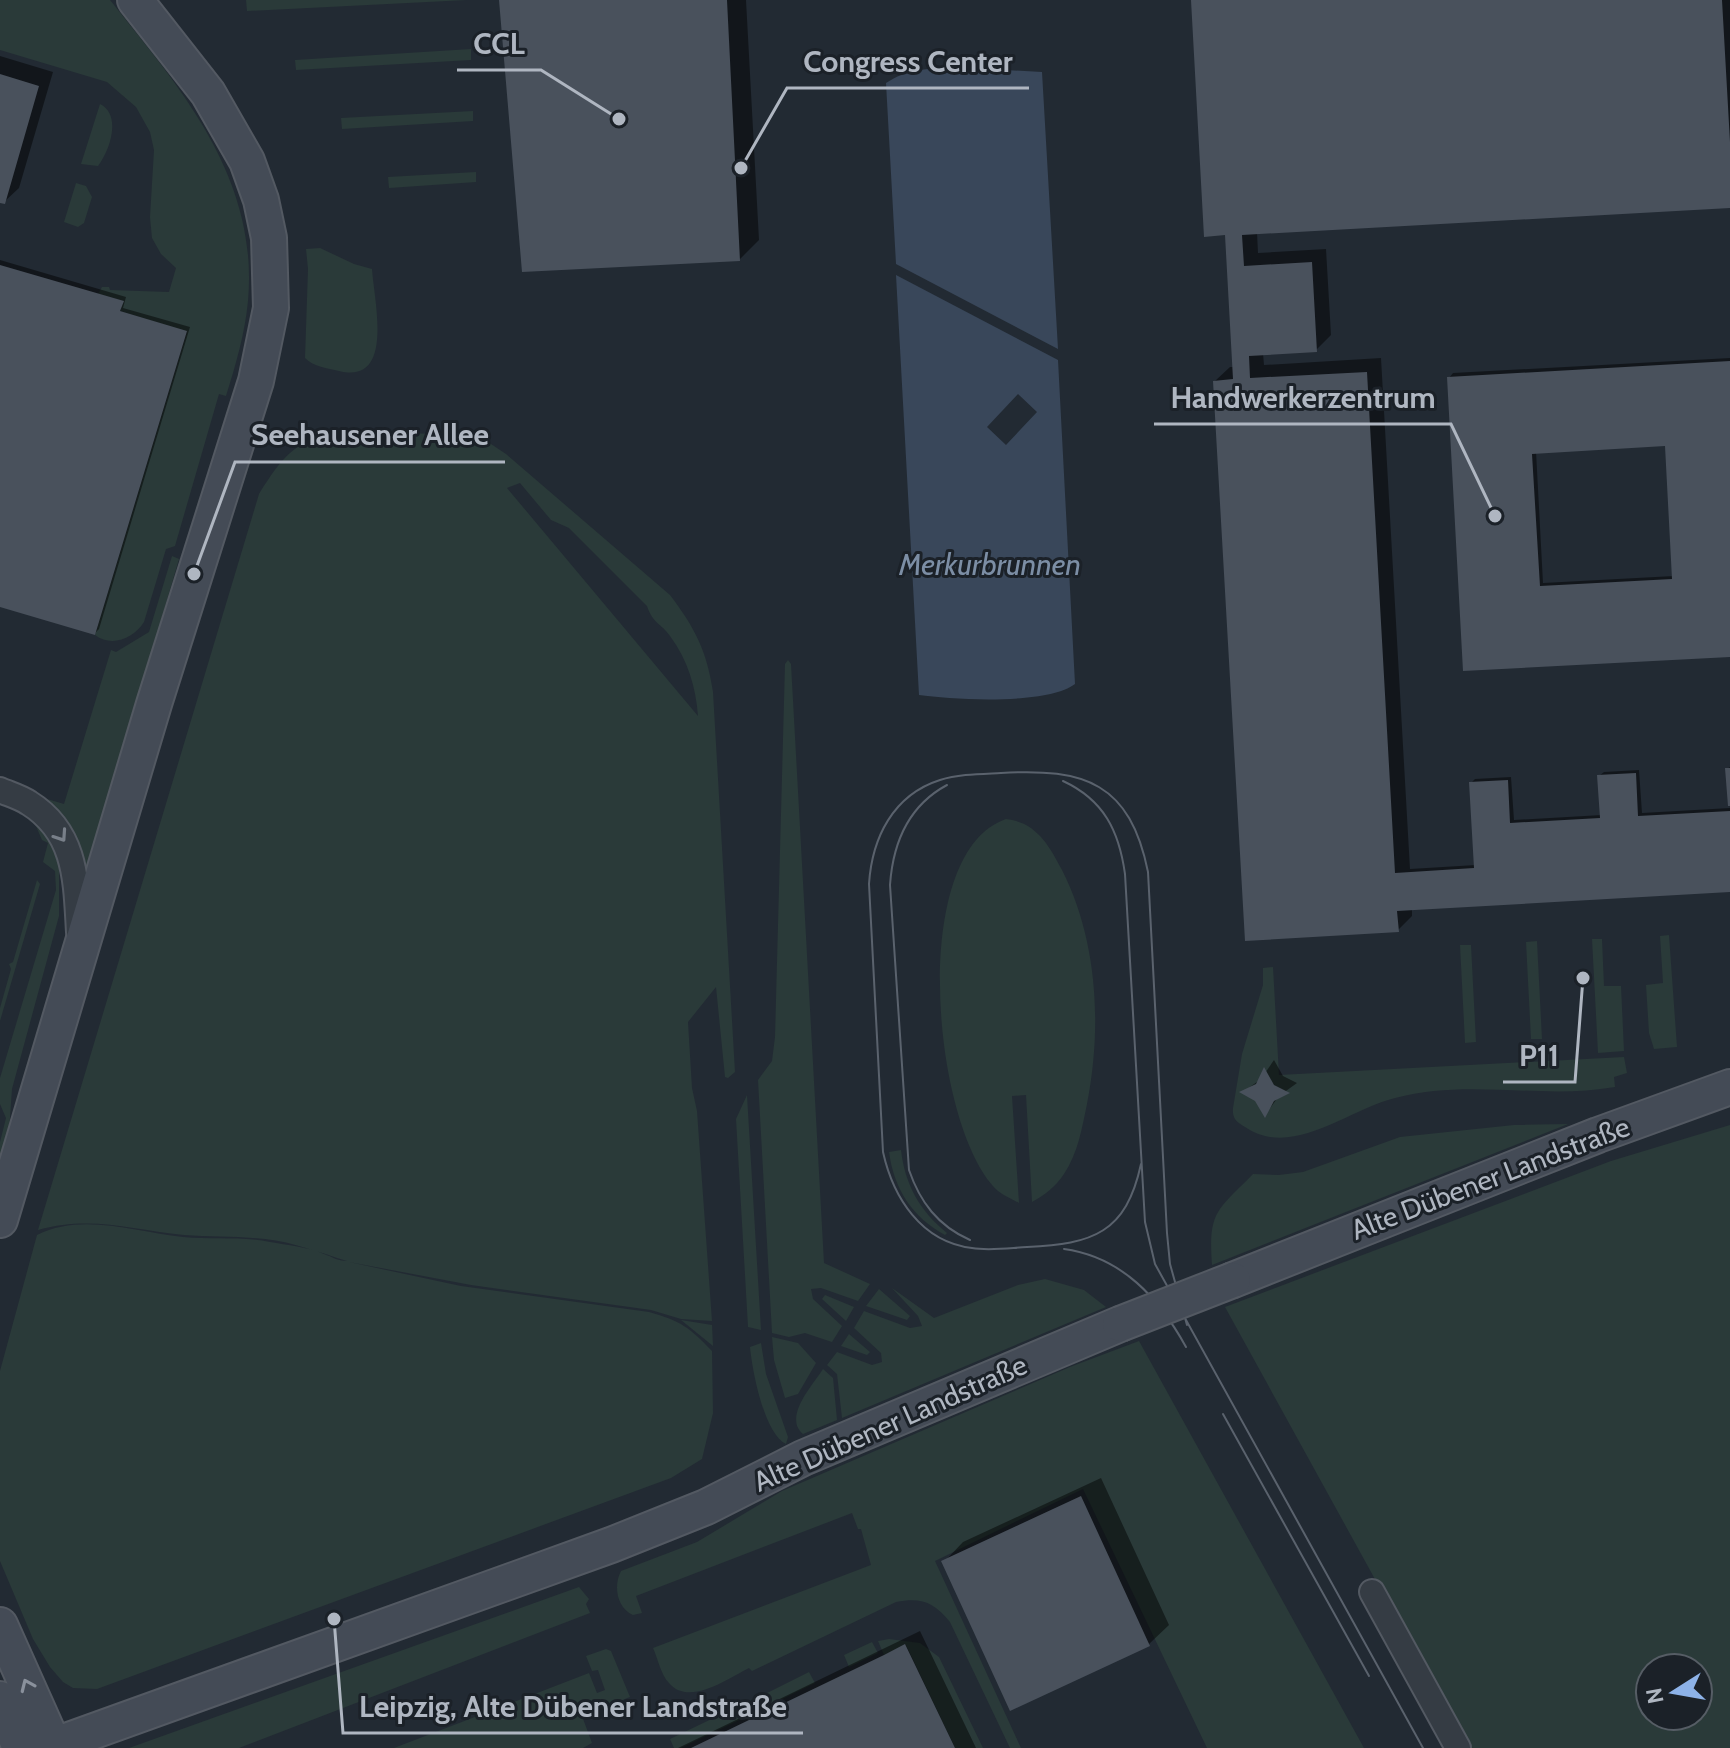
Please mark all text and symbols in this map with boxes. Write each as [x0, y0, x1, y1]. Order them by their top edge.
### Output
callout: CCL [457, 16, 541, 70]
text: CCL [473, 25, 525, 62]
callout: Congress Center [787, 34, 1029, 88]
text: Congress Center [803, 43, 1013, 80]
callout: Handwerkerzentrum [1154, 370, 1451, 424]
text: Handwerkerzentrum [1170, 379, 1436, 416]
callout: Seehausener Allee [235, 408, 505, 462]
text: Seehausener Allee [251, 416, 489, 453]
water label: Merkurbrunnen [898, 546, 1081, 583]
one-way arrow [51, 828, 66, 842]
callout: P11 [1503, 1028, 1575, 1082]
text: P11 [1519, 1037, 1559, 1074]
street label: Alte Dübener Landstraße [1346, 1109, 1634, 1247]
street label: Alte Dübener Landstraße [748, 1347, 1032, 1499]
north arrow [1634, 1652, 1714, 1732]
one-way arrow [21, 1679, 37, 1693]
callout: Leipzig, Alte Dübener Landstraße [343, 1679, 803, 1733]
text: N [1640, 1686, 1670, 1706]
text: Leipzig, Alte Dübener Landstraße [359, 1688, 787, 1725]

